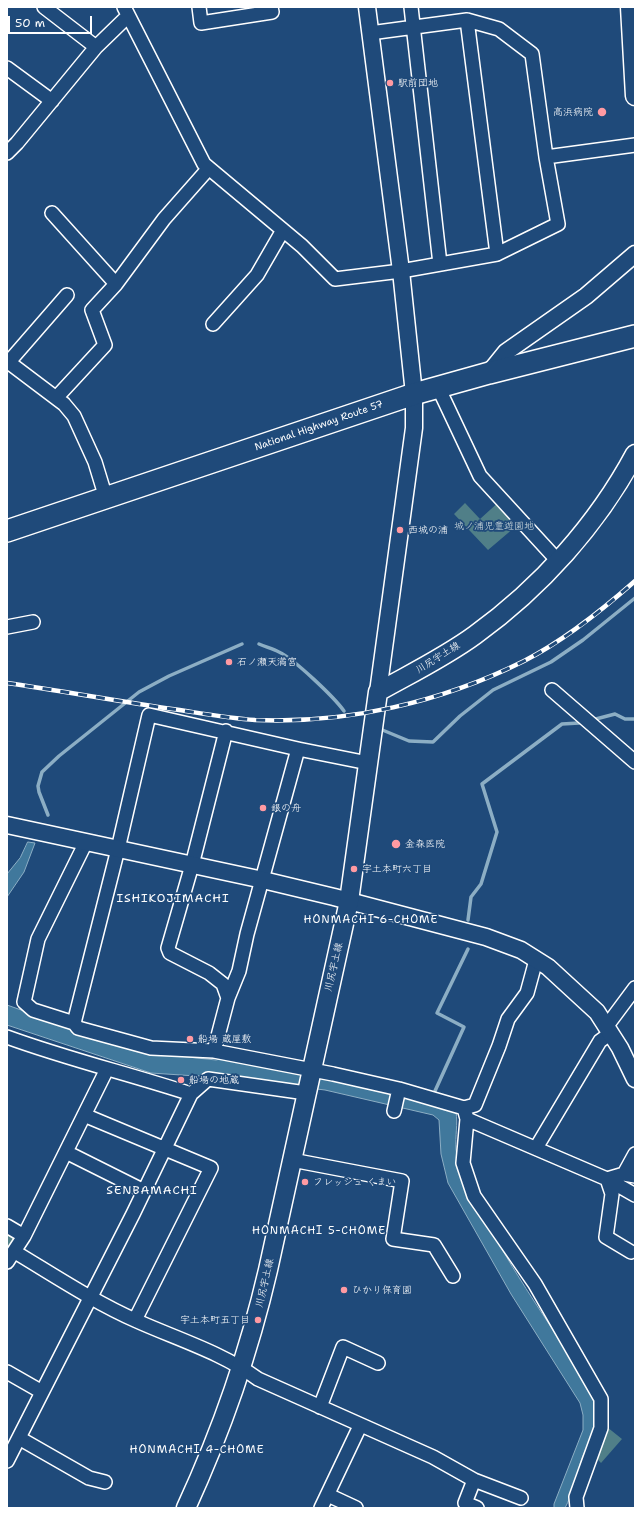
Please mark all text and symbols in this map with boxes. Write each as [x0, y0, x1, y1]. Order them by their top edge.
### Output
scale bar [10, 8, 94, 34]
text: 50 m [15, 15, 45, 31]
place label: 駅前団地 [398, 77, 438, 89]
marker: 駅前団地 [385, 78, 395, 88]
place label: 高浜病院 [553, 106, 593, 118]
marker: 高浜病院 [596, 106, 608, 118]
street label: National Highway Route 57 [253, 398, 385, 454]
park label: 城ノ浦児童遊園地 [454, 520, 534, 532]
place label: 西城の浦 [408, 524, 448, 536]
marker: 西城の浦 [395, 525, 405, 535]
street label: 川尻宇土線 [414, 640, 462, 676]
place label: 石ノ瀬天満宮 [237, 656, 297, 668]
marker: 石ノ瀬天満宮 [224, 657, 234, 667]
place label: 銀の舟 [271, 802, 301, 814]
marker: 銀の舟 [258, 803, 268, 813]
marker: 金森医院 [390, 838, 402, 850]
place label: 金森医院 [405, 838, 445, 850]
place label: 宇土本町六丁目 [362, 863, 432, 875]
marker: 宇土本町六丁目 [349, 864, 359, 874]
district label: ISHIKOJIMACHI [116, 892, 230, 906]
district label: HONMACHI 6-CHOME [304, 913, 438, 927]
street label: 川尻宇土線 [323, 941, 345, 993]
place label: 船場 蔵屋敷 [198, 1033, 251, 1045]
marker: 船場 蔵屋敷 [185, 1034, 195, 1044]
place label: 船場の地蔵 [189, 1074, 239, 1086]
marker: 船場の地蔵 [176, 1075, 186, 1085]
place label: フレッシュ くまい [313, 1176, 396, 1188]
marker: フレッシュ くまい [300, 1177, 310, 1187]
district label: SENBAMACHI [106, 1184, 198, 1198]
district label: HONMACHI 5-CHOME [252, 1224, 386, 1238]
street label: 川尻宇土線 [254, 1257, 276, 1309]
place label: ひかり保育園 [352, 1284, 412, 1296]
marker: ひかり保育園 [339, 1285, 349, 1295]
place label: 宇土本町五丁目 [180, 1314, 250, 1326]
marker: 宇土本町五丁目 [253, 1315, 263, 1325]
district label: HONMACHI 4-CHOME [129, 1443, 265, 1457]

